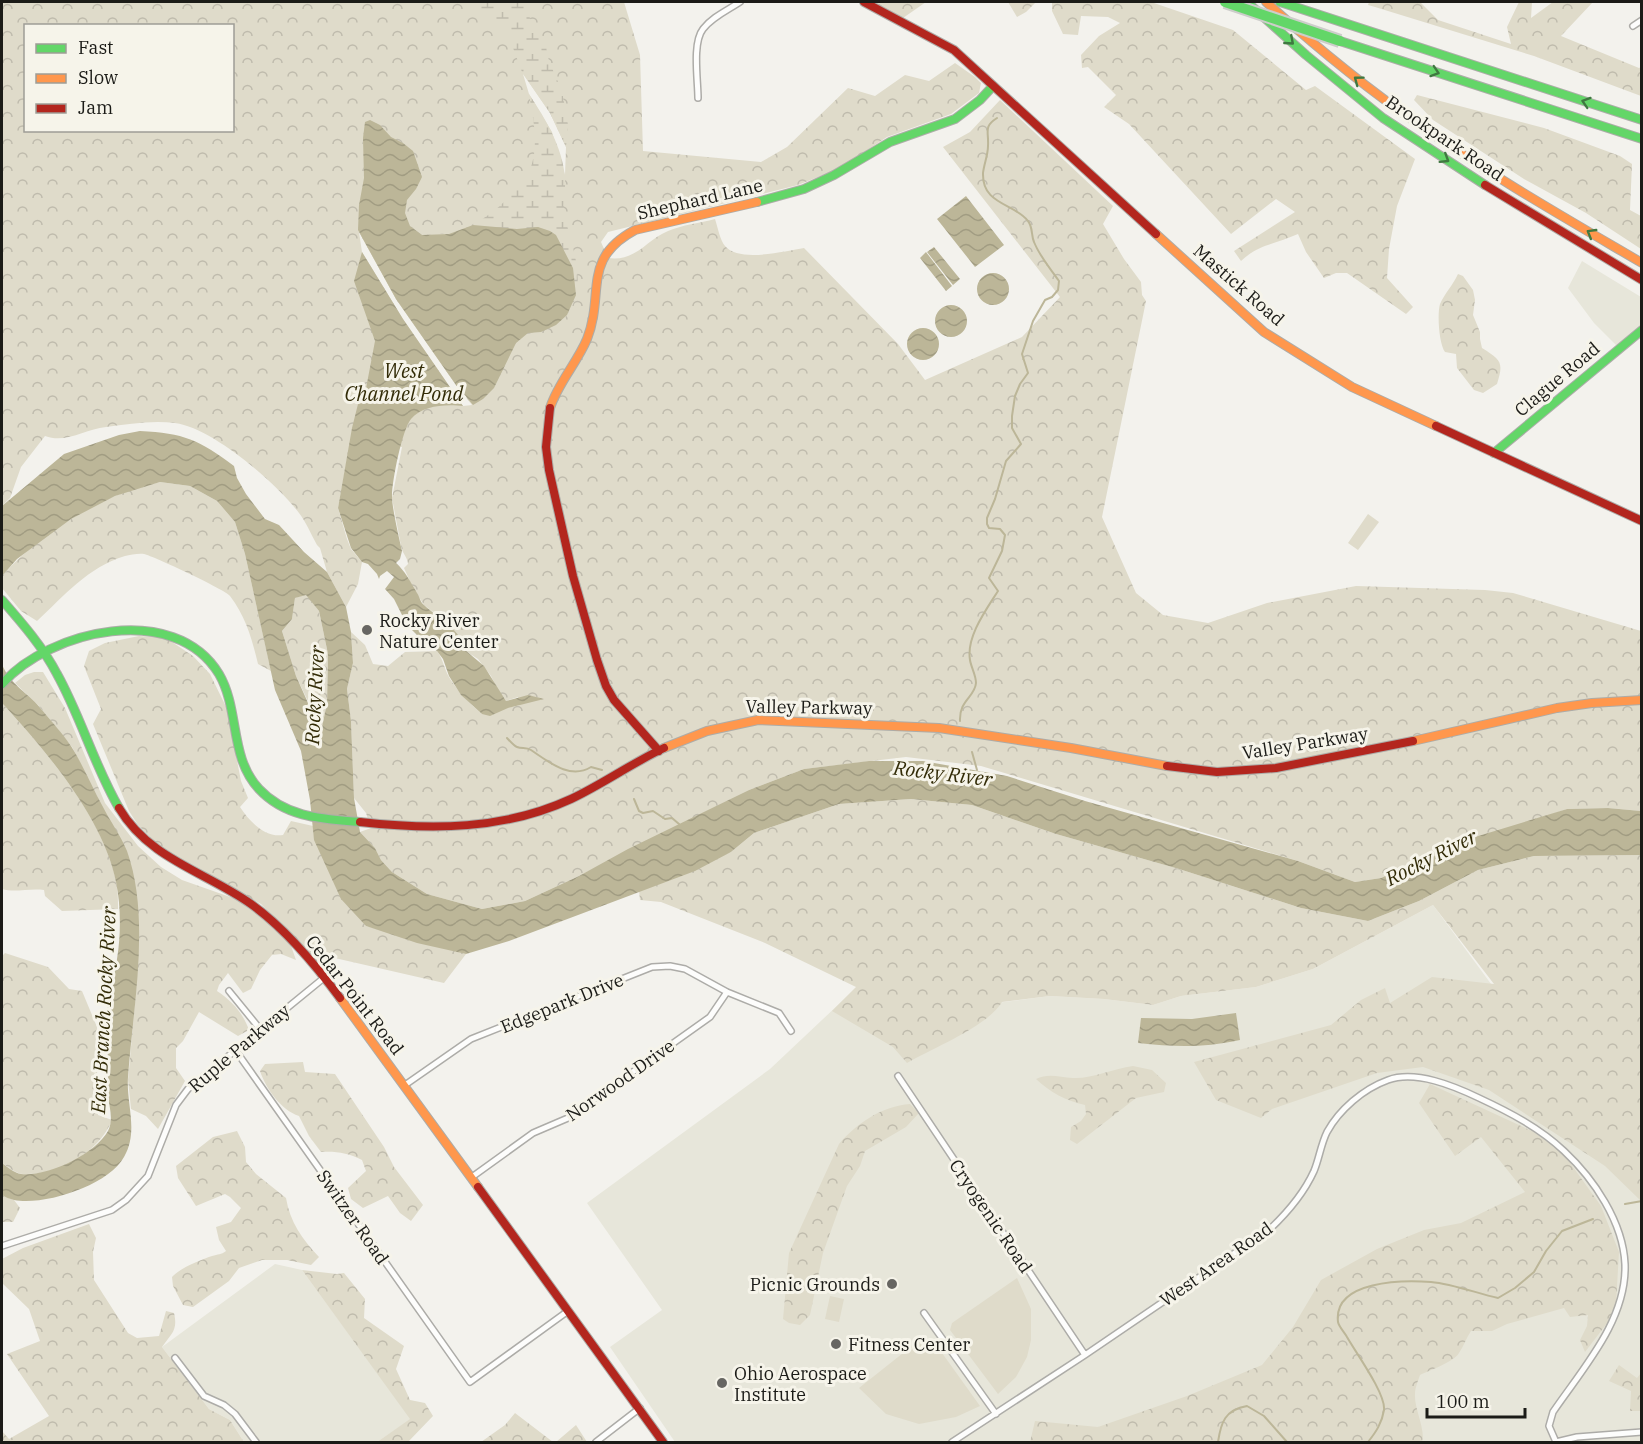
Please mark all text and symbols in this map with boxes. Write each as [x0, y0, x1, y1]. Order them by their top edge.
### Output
legend [24, 24, 234, 132]
one-way arrow [1283, 34, 1293, 45]
text: Fast [78, 36, 113, 59]
one-way arrow [1429, 65, 1440, 77]
text: Slow [78, 66, 118, 89]
one-way arrow [1354, 77, 1365, 88]
street label: Brookpark Road [1382, 90, 1509, 186]
text: Jam [78, 96, 113, 119]
one-way arrow [1581, 96, 1592, 109]
one-way arrow [1438, 152, 1449, 163]
street label: Shephard Lane [635, 173, 765, 225]
one-way arrow [1587, 229, 1597, 241]
street label: Mastick Road [1189, 239, 1289, 331]
street label: Clague Road [1510, 337, 1604, 421]
water label: West Channel Pond [345, 357, 465, 407]
place label: Rocky River Nature Center [379, 609, 499, 653]
marker: Rocky River Nature Center [360, 623, 374, 637]
water label: Rocky River [298, 643, 330, 746]
street label: Valley Parkway [745, 694, 873, 720]
street label: Valley Parkway [1240, 722, 1370, 764]
water label: Rocky River [891, 753, 995, 793]
water label: Rocky River [1380, 822, 1483, 892]
water label: East Branch Rocky River [84, 905, 122, 1115]
street label: Cedar Point Road [301, 930, 409, 1060]
street label: Edgepark Drive [497, 968, 627, 1038]
street label: Ruple Parkway [183, 999, 295, 1097]
street label: Norwood Drive [561, 1034, 679, 1126]
street label: Cryogenic Road [944, 1155, 1038, 1277]
street label: Switzer Road [312, 1165, 394, 1269]
street label: West Area Road [1155, 1217, 1277, 1311]
place label: Picnic Grounds [750, 1273, 880, 1296]
marker: Picnic Grounds [885, 1277, 899, 1291]
place label: Fitness Center [848, 1333, 970, 1356]
marker: Fitness Center [829, 1337, 843, 1351]
place label: Ohio Aerospace Institute [734, 1362, 867, 1406]
marker: Ohio Aerospace Institute [715, 1376, 729, 1390]
scale bar [1427, 1381, 1524, 1419]
text: 100 m [1436, 1390, 1490, 1413]

